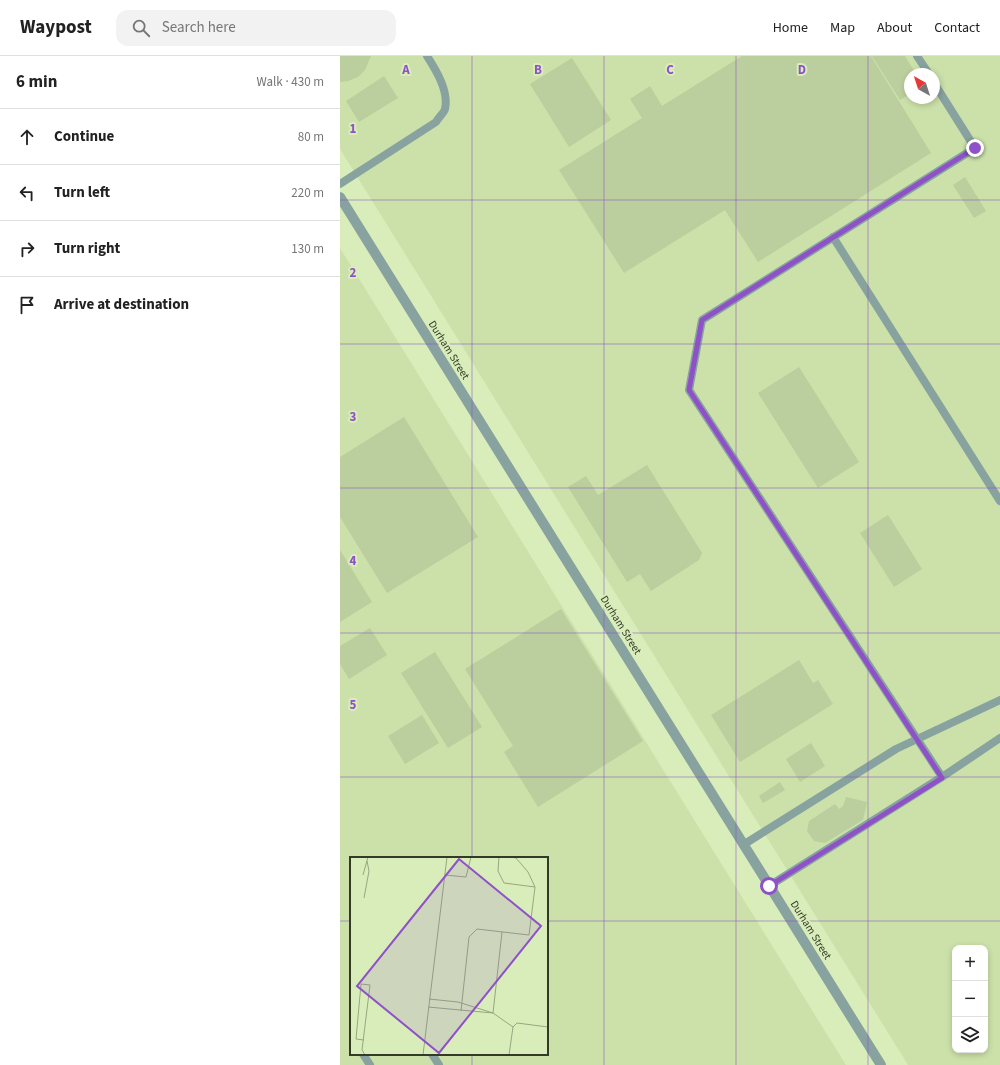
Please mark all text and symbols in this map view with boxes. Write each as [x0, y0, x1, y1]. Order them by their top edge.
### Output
search box [116, 10, 396, 46]
text: Waypost [20, 14, 92, 41]
icon: search [130, 17, 152, 39]
text: Search here [162, 17, 236, 38]
text: Home [773, 18, 808, 38]
text: Map [830, 18, 855, 38]
text: About [877, 18, 912, 38]
text: Contact [934, 18, 980, 38]
text: A [401, 61, 410, 79]
text: B [534, 61, 542, 79]
text: C [666, 61, 674, 79]
text: D [798, 61, 806, 79]
north arrow [904, 68, 940, 104]
text: 6 min [16, 70, 57, 94]
text: Walk · 430 m [256, 73, 324, 91]
text: 1 [350, 120, 357, 138]
icon: ahead [16, 126, 38, 148]
text: Continue [54, 126, 114, 147]
text: 80 m [298, 128, 324, 146]
route end [966, 139, 984, 157]
icon: left [16, 182, 38, 204]
text: Turn left [54, 182, 110, 203]
text: 220 m [291, 184, 324, 202]
icon: right [16, 238, 38, 260]
text: Turn right [54, 238, 120, 259]
text: 130 m [291, 240, 324, 258]
text: 2 [350, 264, 357, 282]
icon: arrive [16, 294, 38, 316]
text: Arrive at destination [54, 294, 189, 315]
street label: Durham Street [425, 318, 473, 383]
text: 3 [350, 408, 357, 426]
text: 4 [350, 552, 357, 570]
street label: Durham Street [597, 593, 645, 658]
text: 5 [350, 696, 357, 714]
inset map [350, 857, 548, 1055]
route start [760, 877, 778, 895]
street label: Durham Street [787, 898, 835, 963]
map controls [952, 945, 988, 1053]
button: + [952, 945, 988, 981]
button: − [952, 981, 988, 1017]
button: layers [952, 1017, 988, 1053]

